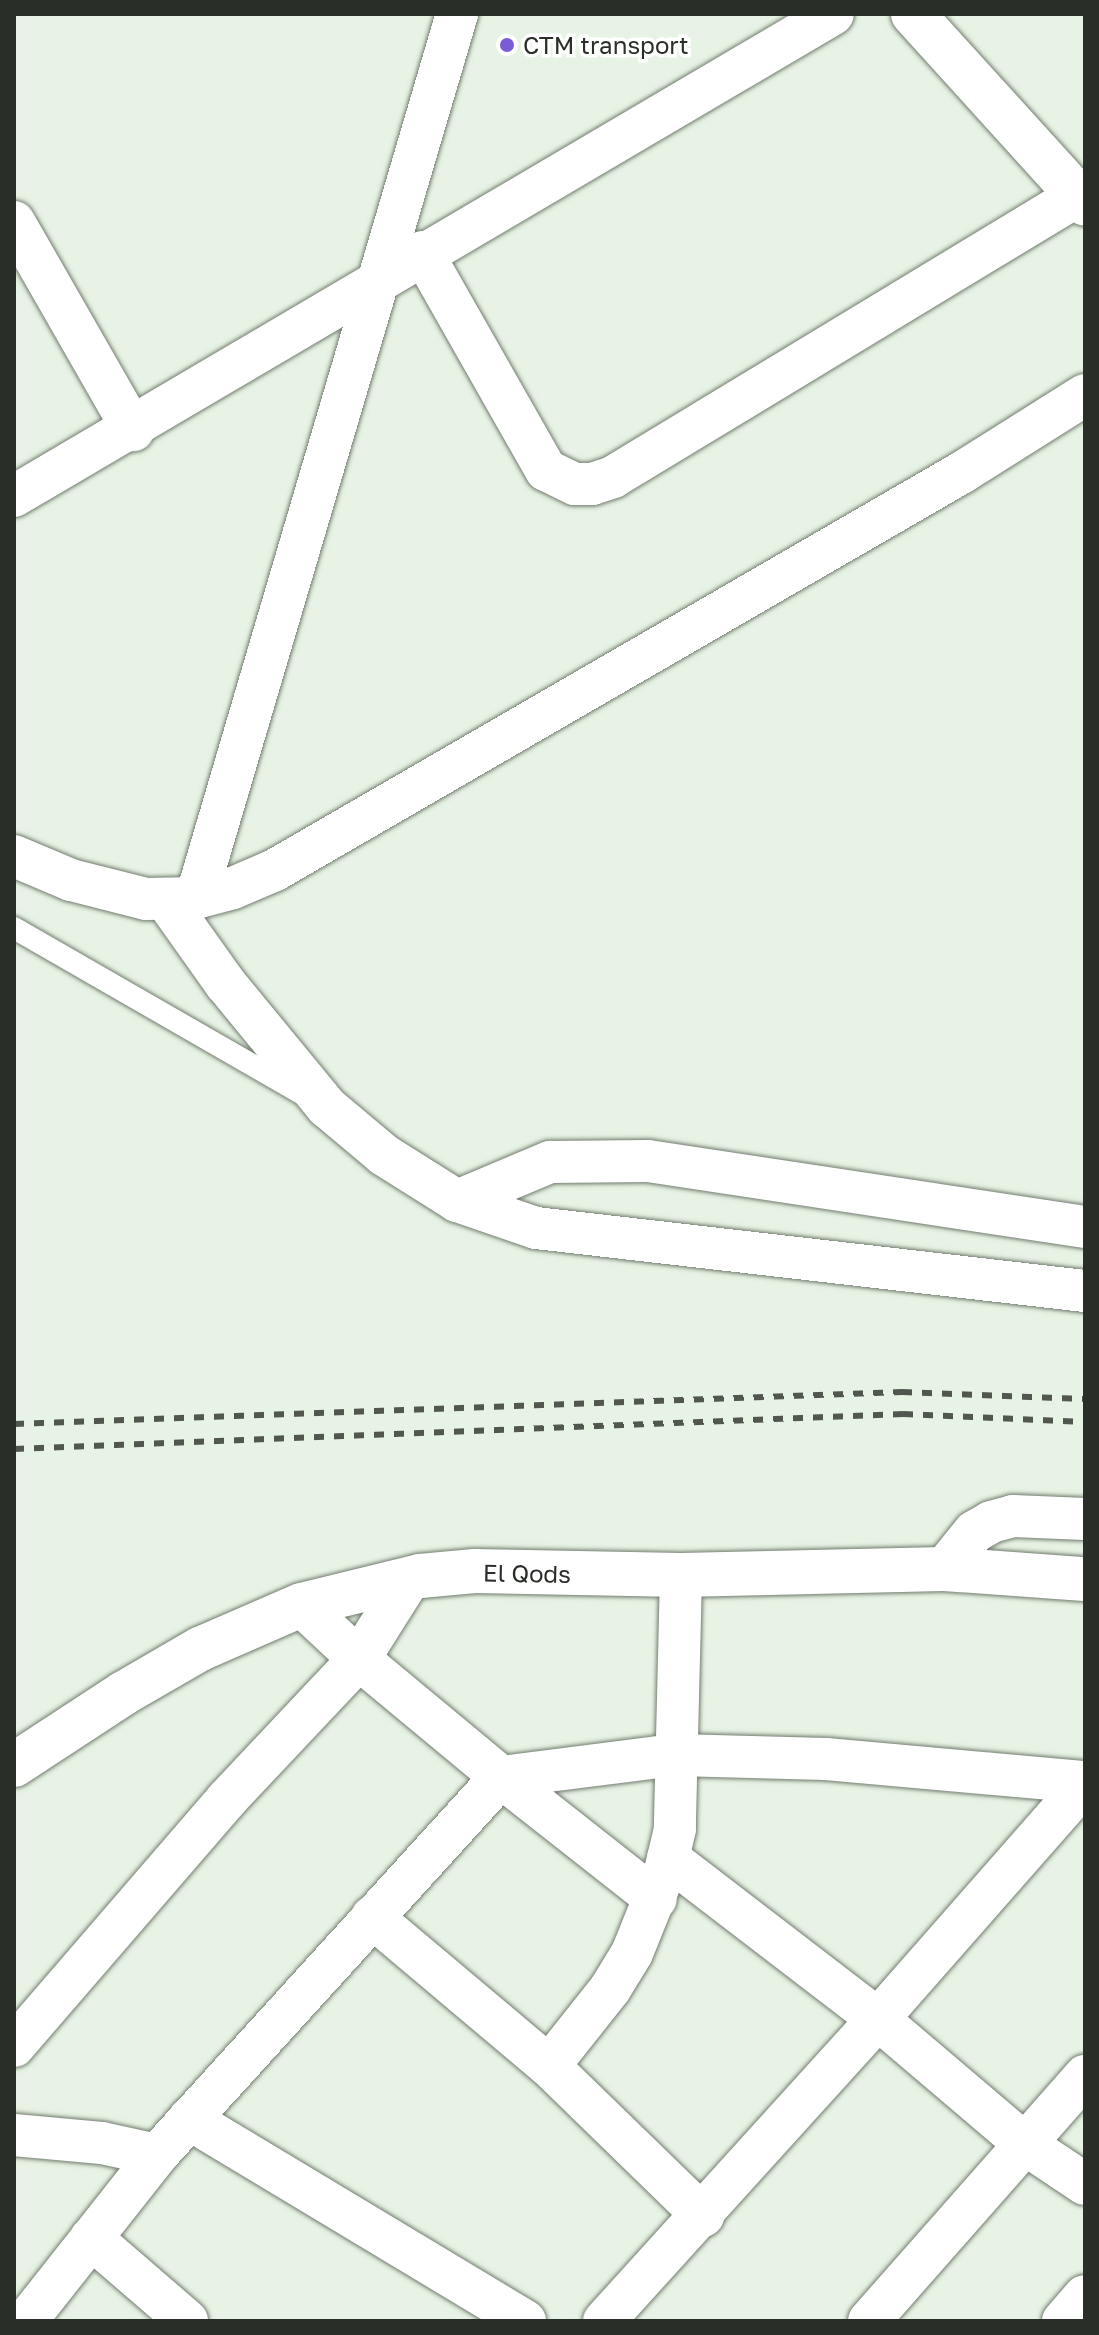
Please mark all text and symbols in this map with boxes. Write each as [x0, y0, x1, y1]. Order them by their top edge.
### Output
place label: CTM transport [523, 31, 689, 59]
marker: CTM transport [498, 36, 516, 54]
street label: El Qods [483, 1558, 571, 1588]

